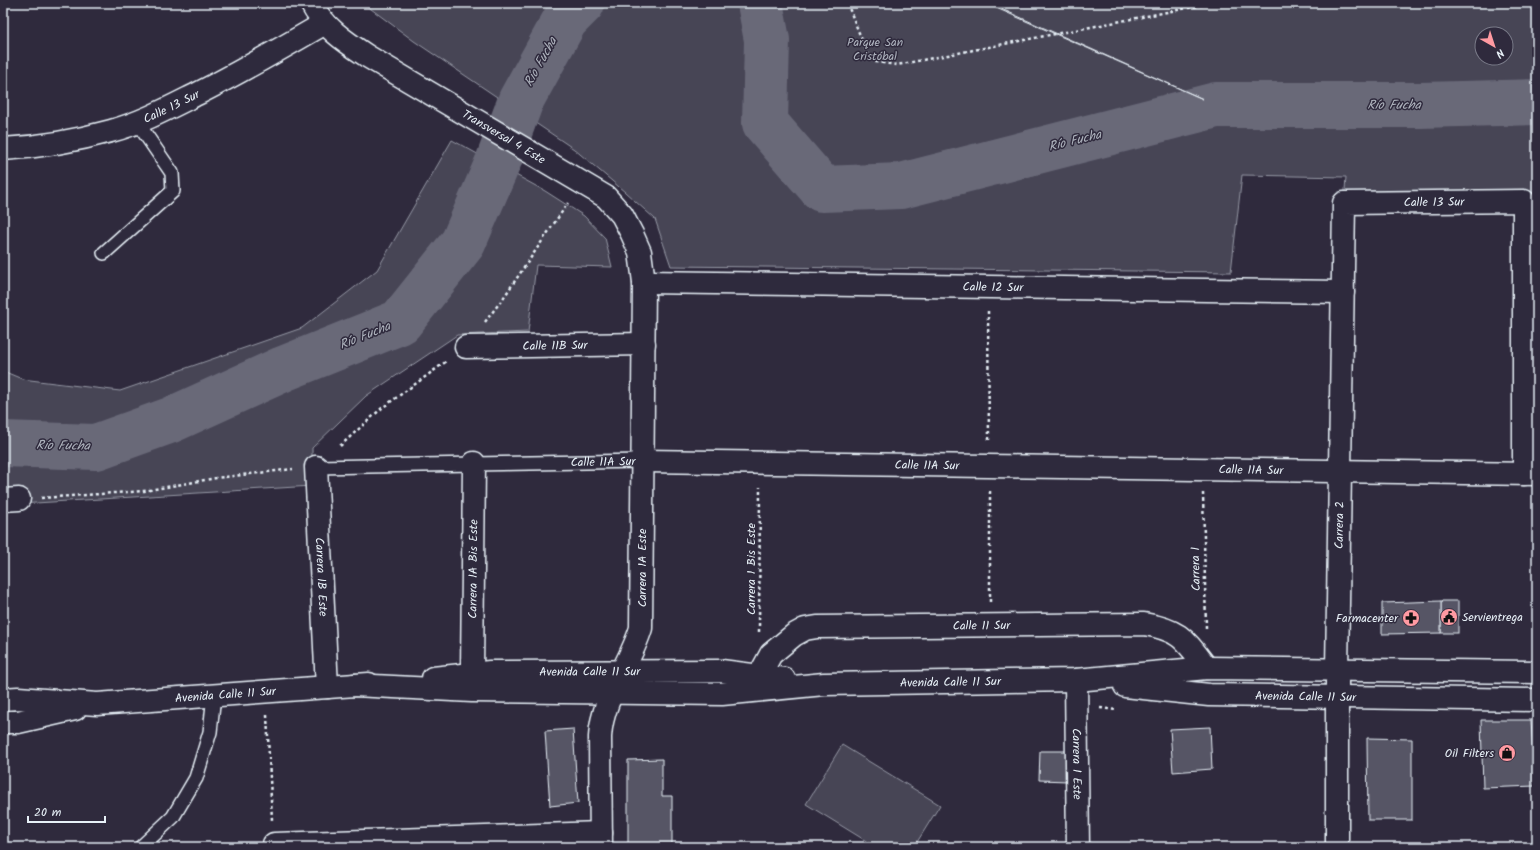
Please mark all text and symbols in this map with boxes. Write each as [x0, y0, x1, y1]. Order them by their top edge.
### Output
north arrow [1474, 26, 1514, 66]
water label: Río Fucha [519, 33, 564, 91]
park label: Parque San Cristóbal [847, 33, 903, 66]
text: N [1491, 44, 1508, 62]
street label: Calle 13 Sur [140, 84, 204, 128]
water label: Río Fucha [1367, 95, 1422, 116]
street label: Transversal 4 Este [459, 105, 550, 169]
water label: Río Fucha [1046, 124, 1104, 158]
street label: Calle 13 Sur [1404, 192, 1465, 212]
street label: Calle 12 Sur [962, 277, 1024, 297]
water label: Río Fucha [336, 316, 395, 356]
street label: Calle 11B Sur [522, 335, 589, 356]
water label: Río Fucha [36, 435, 91, 457]
street label: Calle 11A Sur [570, 452, 637, 472]
street label: Calle 11A Sur [894, 455, 961, 475]
street label: Calle 11A Sur [1218, 460, 1284, 480]
street label: Carrera 2 [1329, 501, 1349, 549]
street label: Carrera 1A Bis Este [463, 519, 483, 619]
street label: Carrera 1 Bis Este [742, 523, 761, 615]
street label: Carrera 1A Este [633, 528, 652, 607]
street label: Carrera 1B Este [310, 537, 333, 617]
street label: Carrera 1 [1186, 546, 1206, 591]
public building icon: Servientrega [1439, 607, 1459, 627]
pharmacy icon: Farmacenter [1401, 608, 1421, 628]
place label: Servientrega [1462, 608, 1523, 627]
place label: Farmacenter [1336, 609, 1399, 628]
street label: Calle 11 Sur [953, 616, 1011, 635]
street label: Avenida Calle 11 Sur [539, 662, 641, 681]
street label: Avenida Calle 11 Sur [900, 672, 1002, 692]
street label: Avenida Calle 11 Sur [174, 681, 277, 708]
street label: Avenida Calle 11 Sur [1255, 686, 1357, 707]
street label: Carrera 1 Este [1067, 728, 1087, 800]
shop icon: Oil Filters [1497, 743, 1517, 763]
place label: Oil Filters [1445, 744, 1494, 763]
scale bar [28, 798, 105, 824]
text: 20 m [34, 803, 62, 822]

